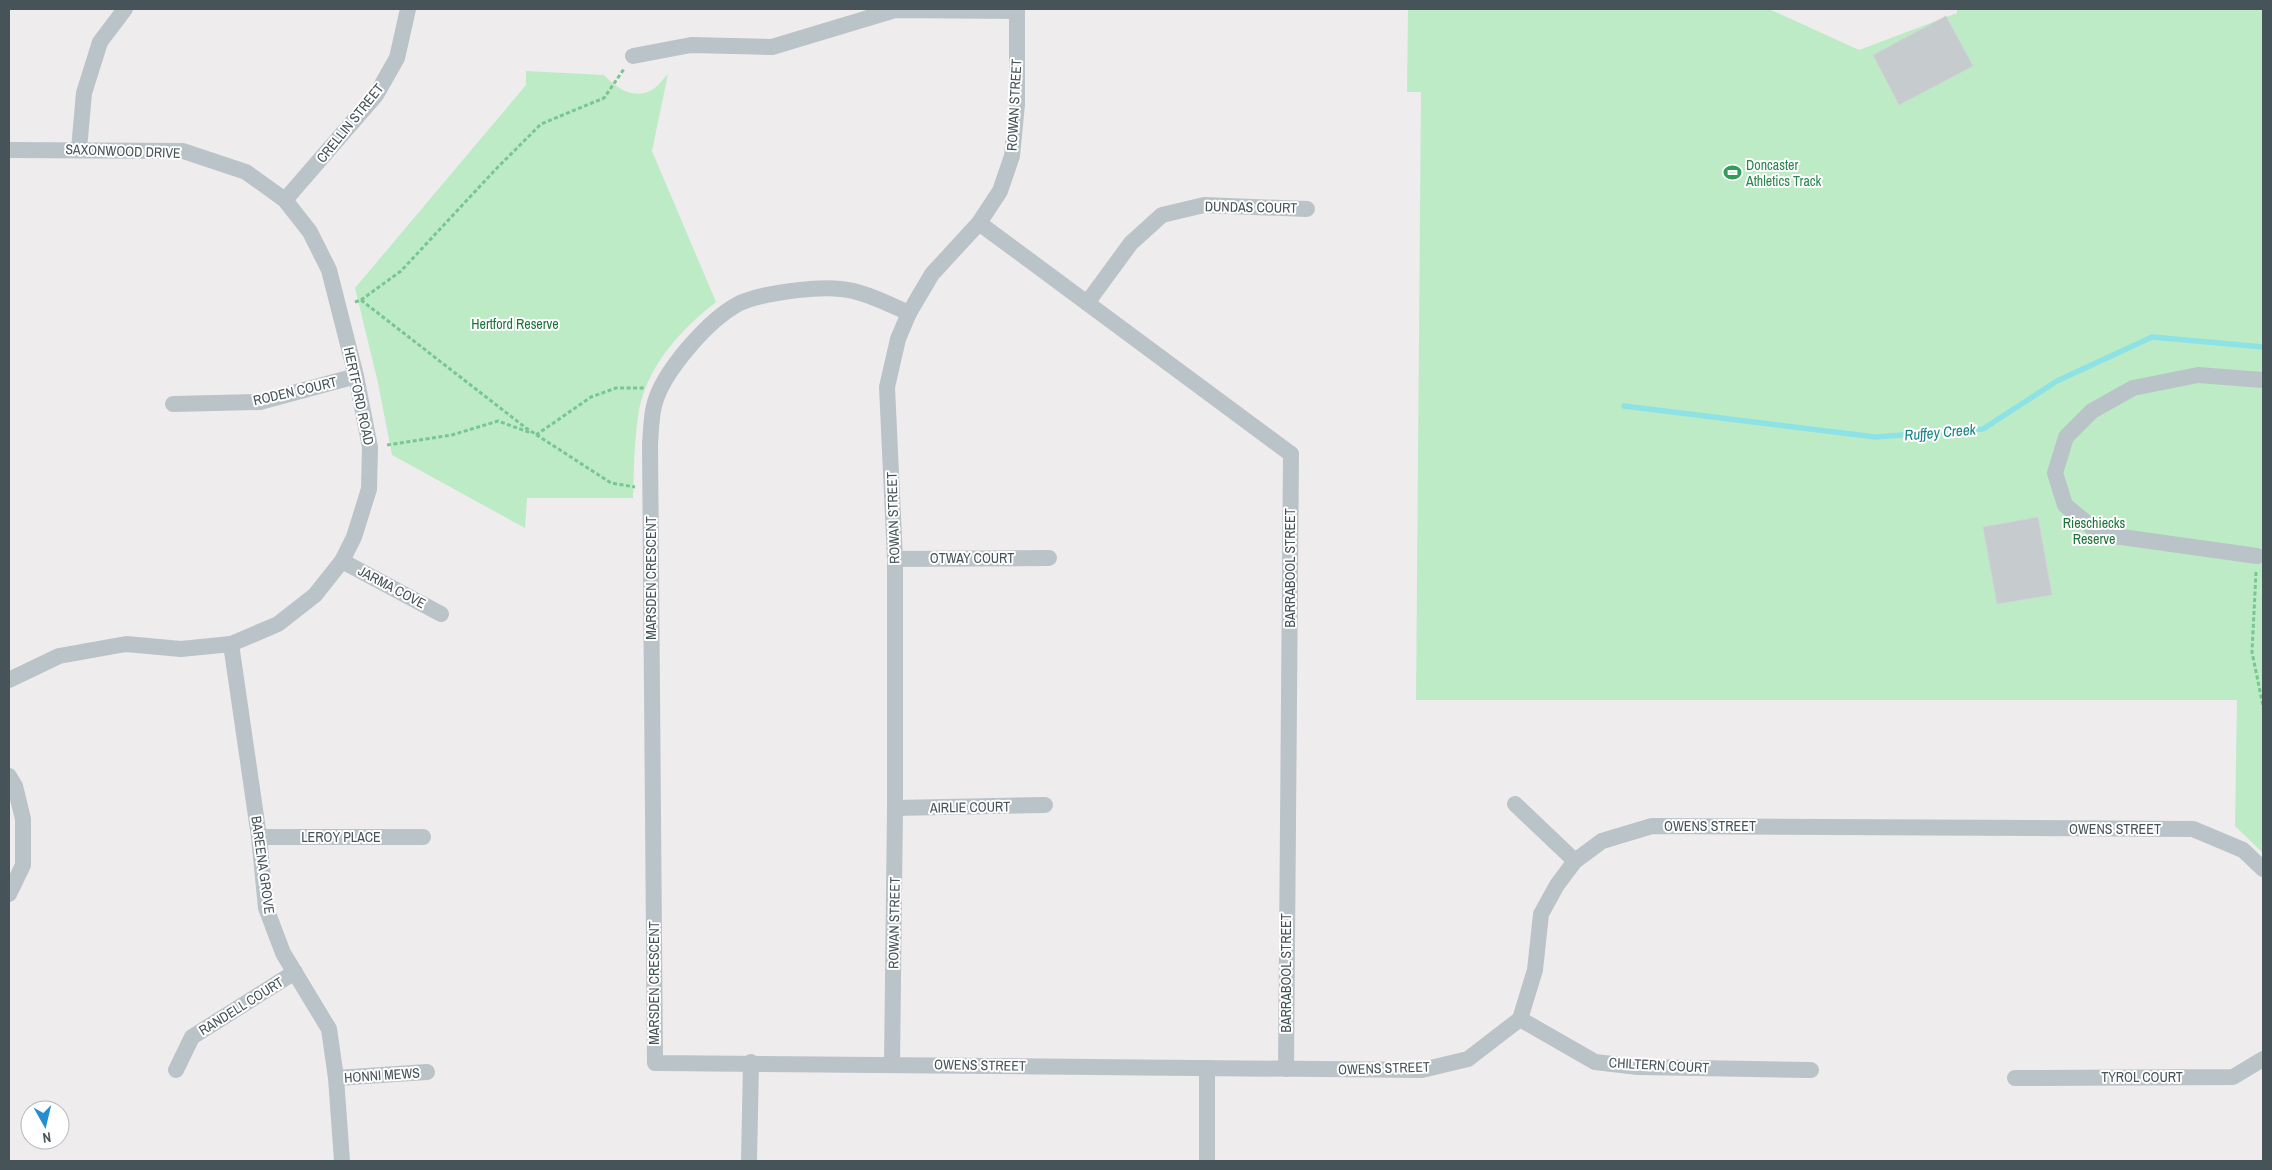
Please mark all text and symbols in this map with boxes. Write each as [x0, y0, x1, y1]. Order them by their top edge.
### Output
street label: ROWAN STREET [1003, 59, 1025, 151]
street label: CRELLIN STREET [312, 80, 388, 166]
street label: SAXONWOOD DRIVE [65, 140, 181, 162]
place label: Doncaster Athletics Track [1745, 156, 1822, 190]
sports icon: Doncaster Athletics Track [1722, 163, 1742, 183]
street label: DUNDAS COURT [1205, 197, 1297, 217]
park label: Hertford Reserve [471, 315, 559, 333]
street label: HERTFORD ROAD [340, 345, 378, 447]
street label: RODEN COURT [251, 373, 339, 409]
water label: Ruffey Creek [1903, 418, 1977, 446]
street label: ROWAN STREET [882, 472, 904, 564]
street label: BARRABOOL STREET [1281, 508, 1299, 628]
park label: Rieschiecks Reserve [2063, 514, 2126, 548]
street label: MARSDEN CRESCENT [642, 516, 660, 640]
street label: OTWAY COURT [930, 549, 1014, 567]
street label: JARMA COVE [355, 562, 429, 612]
street label: AIRLIE COURT [929, 797, 1010, 817]
street label: BAREENA GROVE [247, 815, 279, 915]
street label: OWENS STREET [1664, 817, 1756, 835]
street label: OWENS STREET [2069, 820, 2161, 838]
street label: LEROY PLACE [301, 828, 381, 846]
street label: ROWAN STREET [884, 877, 904, 969]
street label: BARRABOOL STREET [1277, 913, 1295, 1033]
street label: MARSDEN CRESCENT [645, 921, 663, 1045]
street label: RANDELL COURT [195, 973, 287, 1039]
street label: CHILTERN COURT [1608, 1053, 1710, 1077]
street label: OWENS STREET [934, 1055, 1026, 1075]
street label: OWENS STREET [1338, 1057, 1430, 1079]
street label: HONNI MEWS [344, 1063, 421, 1087]
street label: TYROL COURT [2101, 1068, 2183, 1086]
north arrow [20, 1100, 70, 1150]
text: N [41, 1128, 52, 1147]

